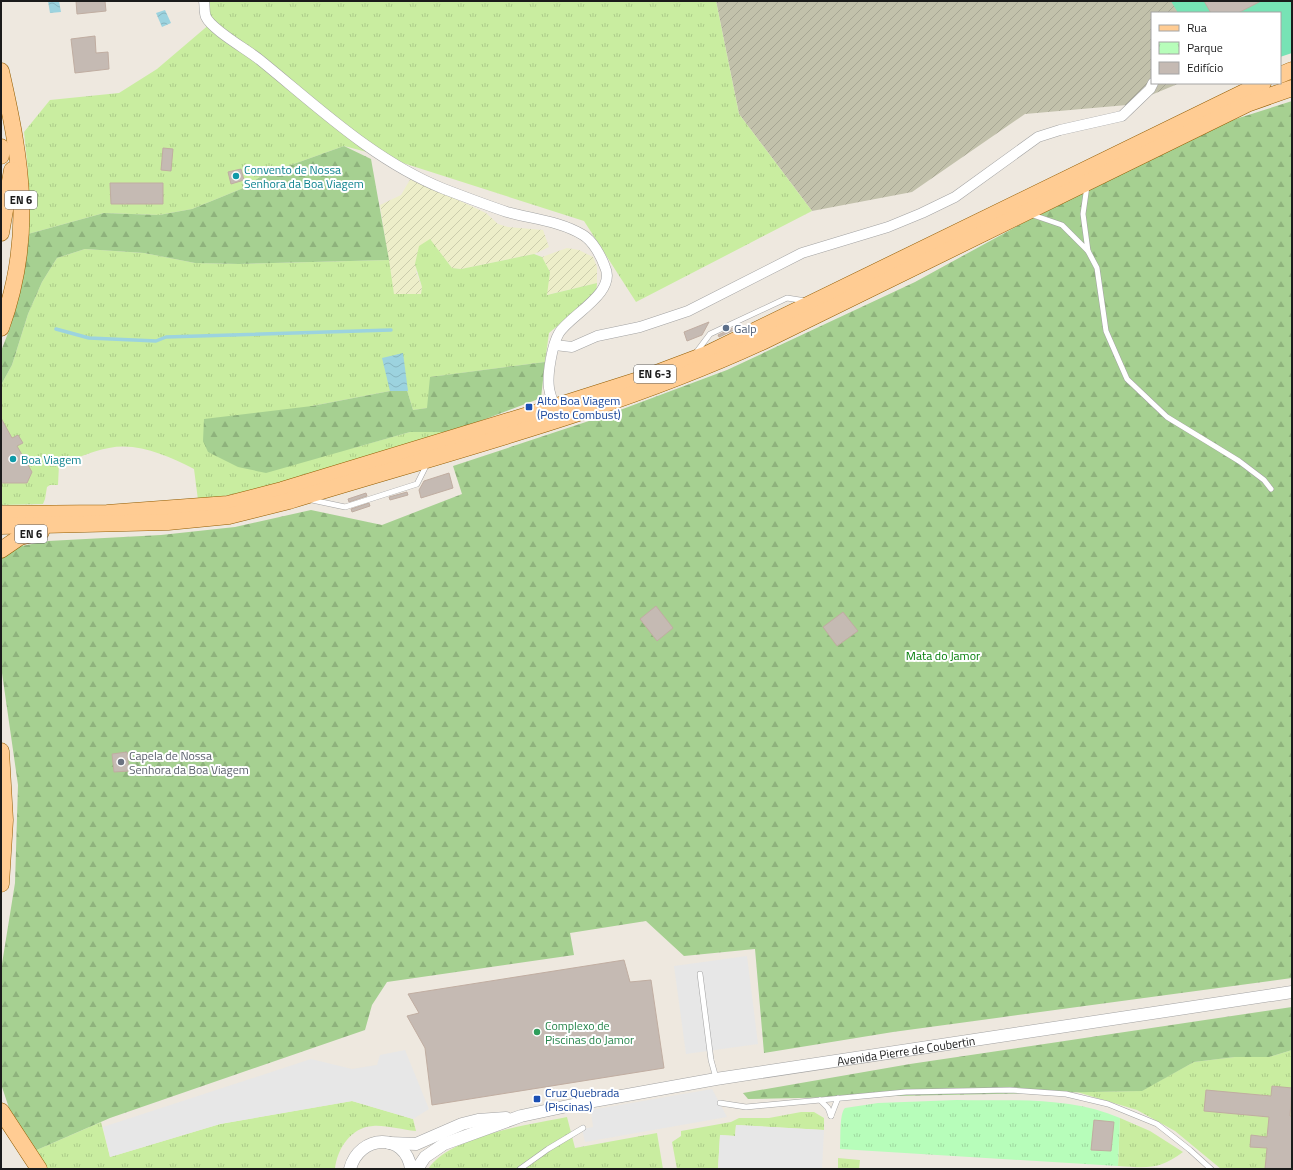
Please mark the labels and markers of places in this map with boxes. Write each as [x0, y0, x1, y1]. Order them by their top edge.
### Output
place label: Convento de Nossa Senhora da Boa Viagem [244, 160, 364, 193]
marker: Convento de Nossa Senhora da Boa Viagem [231, 171, 241, 181]
place label: Galp [734, 319, 757, 338]
marker: Galp [721, 323, 731, 333]
place label: Alto Boa Viagem (Posto Combust) [537, 391, 621, 424]
marker: Alto Boa Viagem (Posto Combust) [524, 402, 534, 412]
place label: Boa Viagem [21, 450, 81, 469]
marker: Boa Viagem [8, 454, 18, 464]
place label: Capela de Nossa Senhora da Boa Viagem [129, 746, 249, 779]
marker: Capela de Nossa Senhora da Boa Viagem [116, 757, 126, 767]
place label: Complexo de Piscinas do Jamor [545, 1016, 634, 1049]
marker: Complexo de Piscinas do Jamor [532, 1027, 542, 1037]
place label: Cruz Quebrada (Piscinas) [545, 1083, 619, 1116]
marker: Cruz Quebrada (Piscinas) [532, 1094, 542, 1104]

